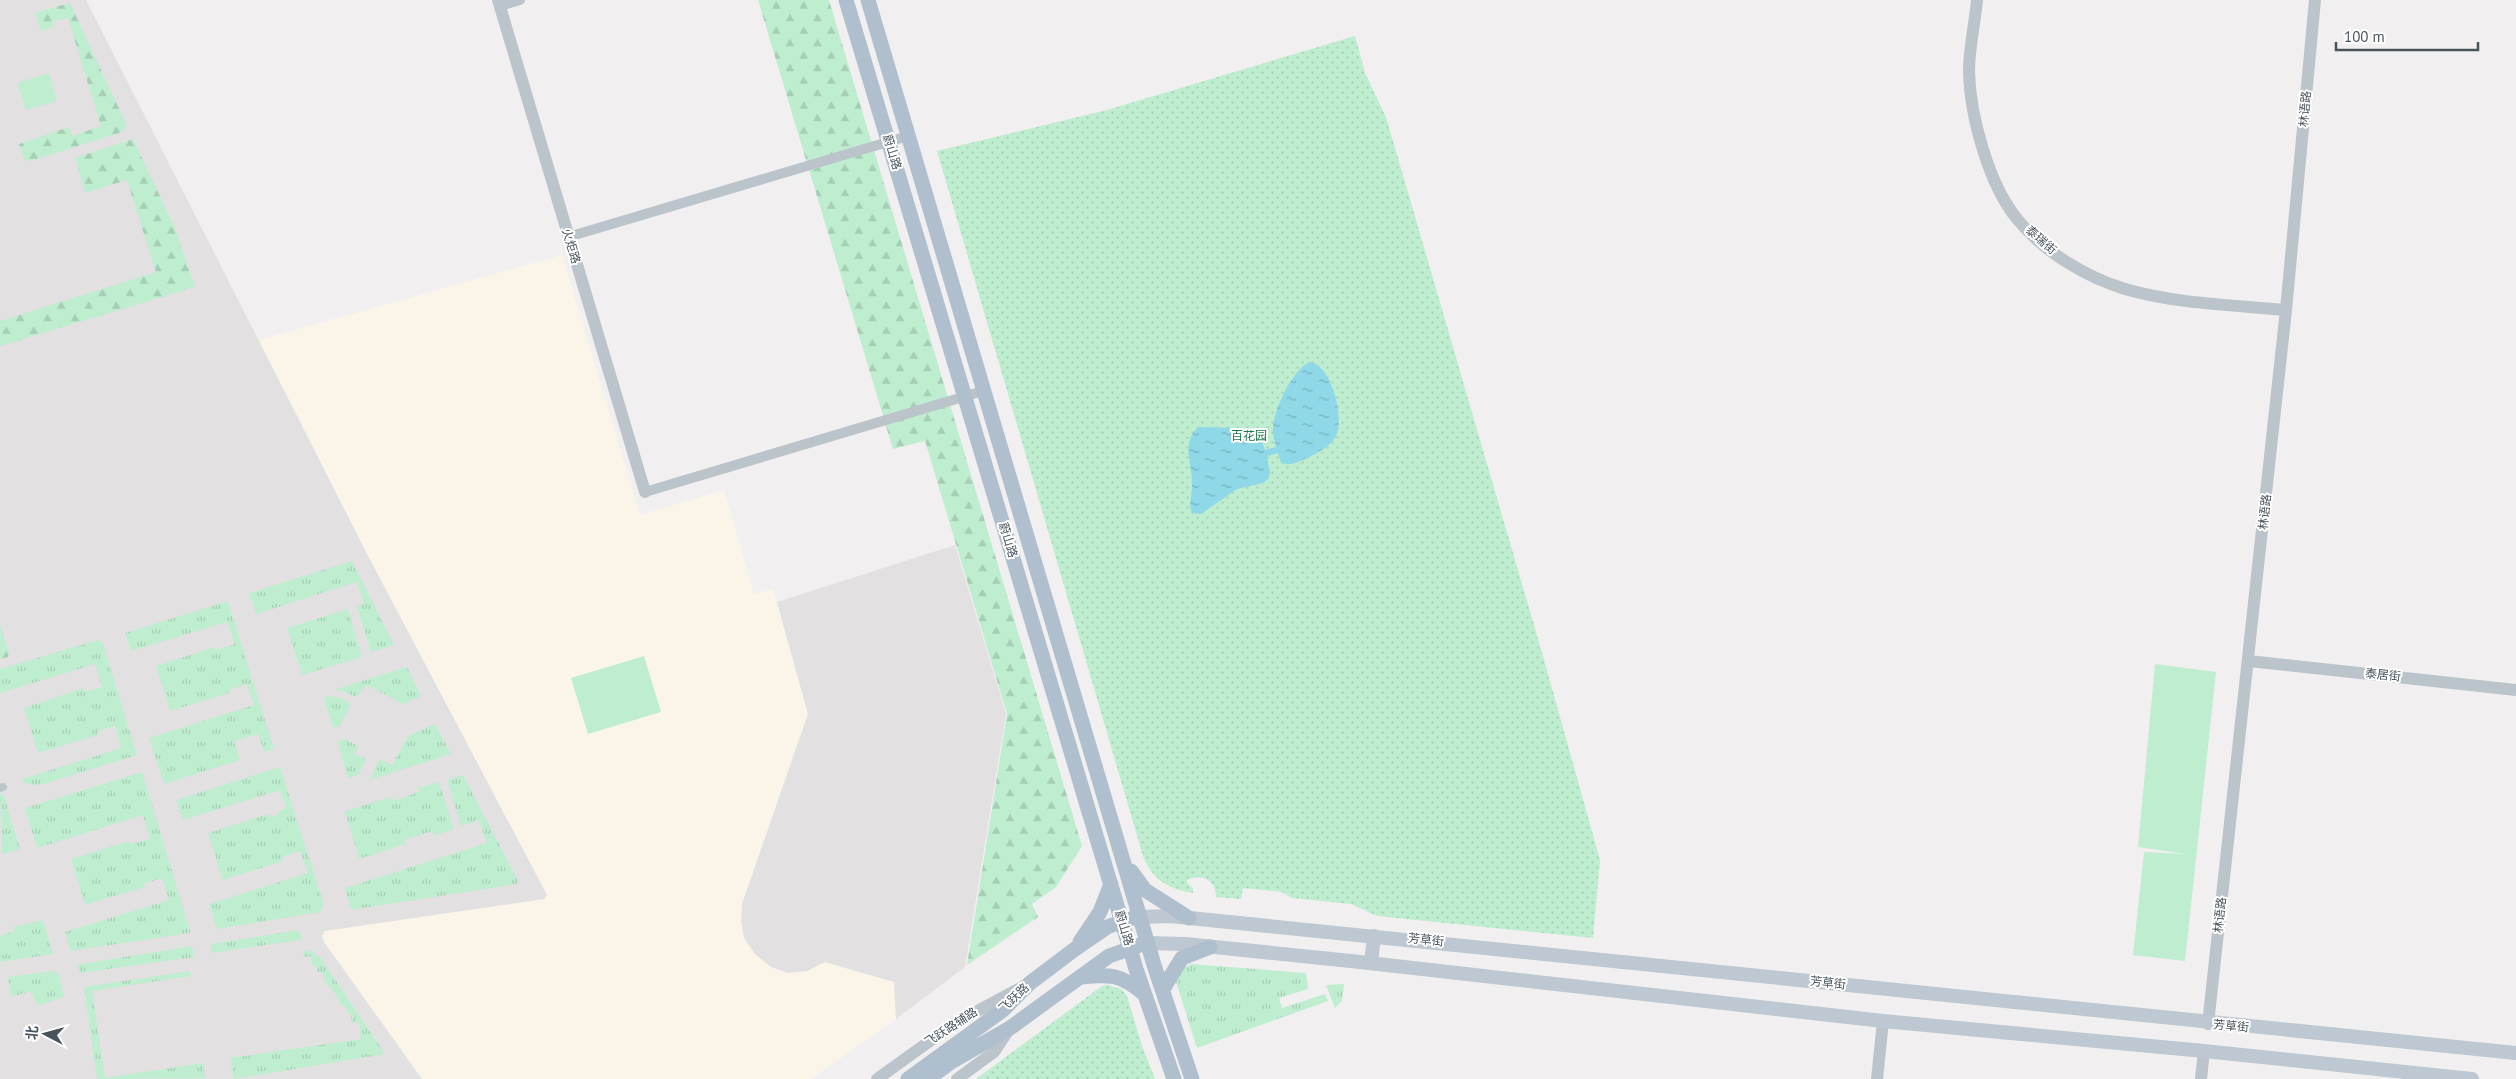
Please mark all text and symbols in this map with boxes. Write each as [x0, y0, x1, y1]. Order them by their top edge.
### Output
scale bar [2336, 20, 2478, 52]
text: 100 m [2344, 27, 2385, 46]
street label: 林语路 [2295, 90, 2314, 128]
street label: 蔚山路 [880, 132, 905, 171]
street label: 泰瑞街 [2023, 222, 2060, 257]
street label: 火炬路 [559, 226, 584, 265]
park label: 百花园 [1231, 428, 1267, 443]
street label: 林语路 [2255, 493, 2274, 531]
street label: 蔚山路 [996, 520, 1021, 559]
street label: 泰居街 [2364, 665, 2402, 684]
street label: 林语路 [2210, 896, 2229, 934]
street label: 蔚山路 [1112, 908, 1137, 947]
street label: 芳草街 [1407, 930, 1445, 949]
street label: 芳草街 [1809, 973, 1847, 992]
street label: 飞跃路 [995, 980, 1032, 1015]
street label: 飞跃路辅路 [921, 1004, 980, 1049]
north arrow [20, 1009, 70, 1059]
street label: 芳草街 [2212, 1016, 2250, 1035]
text: 北 [22, 1025, 42, 1041]

